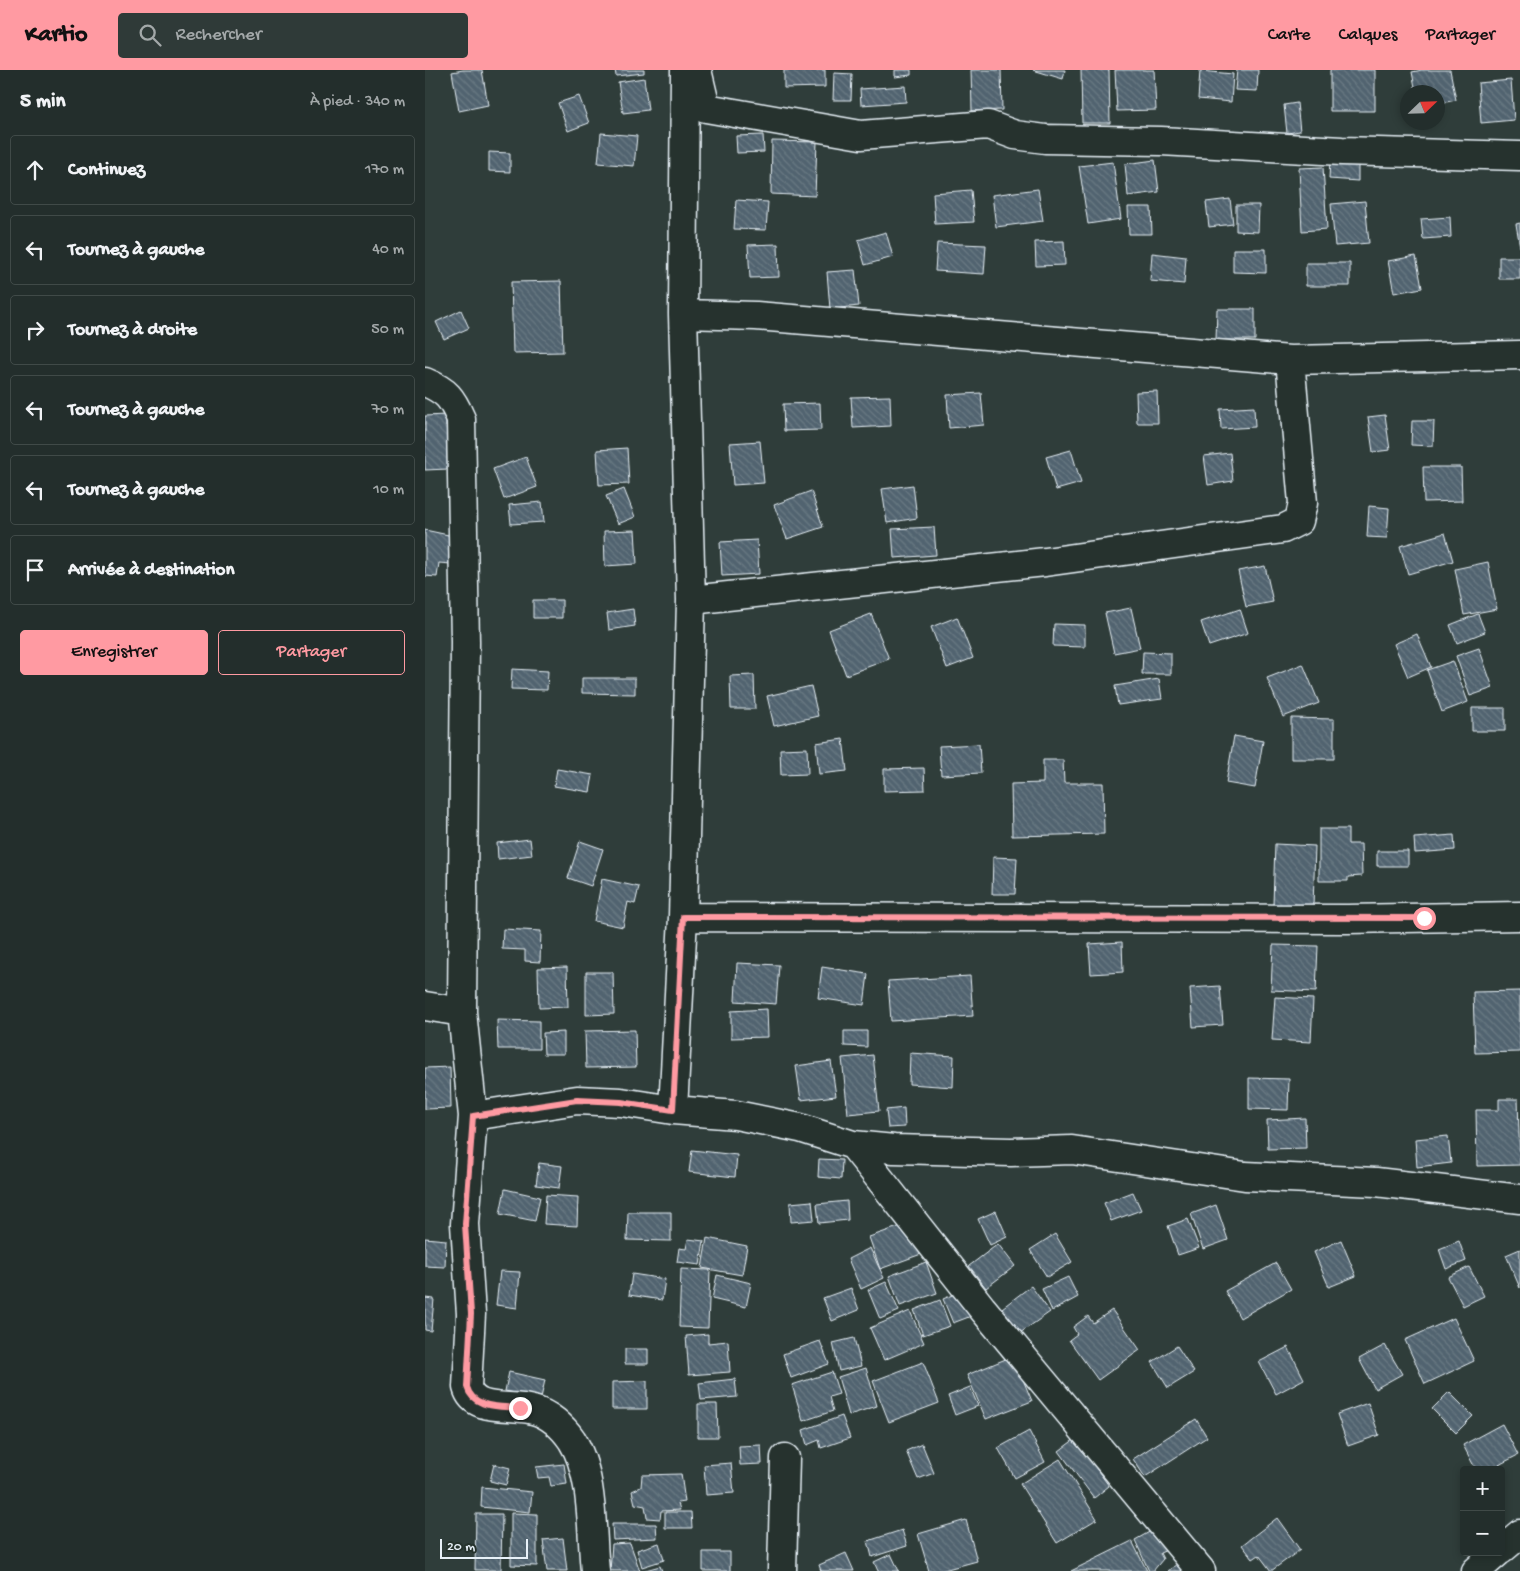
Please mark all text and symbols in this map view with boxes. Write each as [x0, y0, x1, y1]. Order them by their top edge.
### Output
search box [118, 13, 468, 58]
text: Kartio [25, 21, 88, 50]
icon: search [136, 21, 164, 49]
text: Rechercher [176, 24, 262, 47]
text: Carte [1268, 25, 1311, 46]
text: Calques [1339, 25, 1397, 46]
text: Partager [1425, 25, 1495, 46]
north arrow [1400, 85, 1445, 130]
text: 5 min [20, 90, 65, 115]
text: À pied · 340 m [310, 93, 405, 112]
icon: ahead [21, 156, 49, 184]
text: Continuez [68, 159, 145, 182]
text: 170 m [365, 161, 404, 180]
icon: left [21, 236, 49, 264]
text: Tournez à gauche [68, 239, 204, 262]
text: 40 m [372, 241, 404, 260]
icon: right [21, 316, 49, 344]
text: Tournez à droite [68, 319, 197, 342]
text: 50 m [371, 321, 404, 340]
icon: left [21, 396, 49, 424]
text: Tournez à gauche [68, 399, 204, 422]
text: 70 m [371, 401, 404, 420]
icon: left [21, 476, 49, 504]
text: Tournez à gauche [68, 479, 204, 502]
text: 10 m [373, 481, 404, 500]
icon: arrive [21, 556, 49, 584]
text: Arrivée à destination [68, 559, 234, 582]
button: Enregistrer [20, 630, 208, 675]
button: Partager [218, 630, 405, 675]
route start [1413, 907, 1436, 930]
route end [509, 1397, 532, 1420]
map controls [1460, 1466, 1505, 1556]
button: + [1460, 1466, 1505, 1511]
button: − [1460, 1511, 1505, 1556]
scale bar [440, 1536, 527, 1559]
text: 20 m [447, 1539, 475, 1556]

